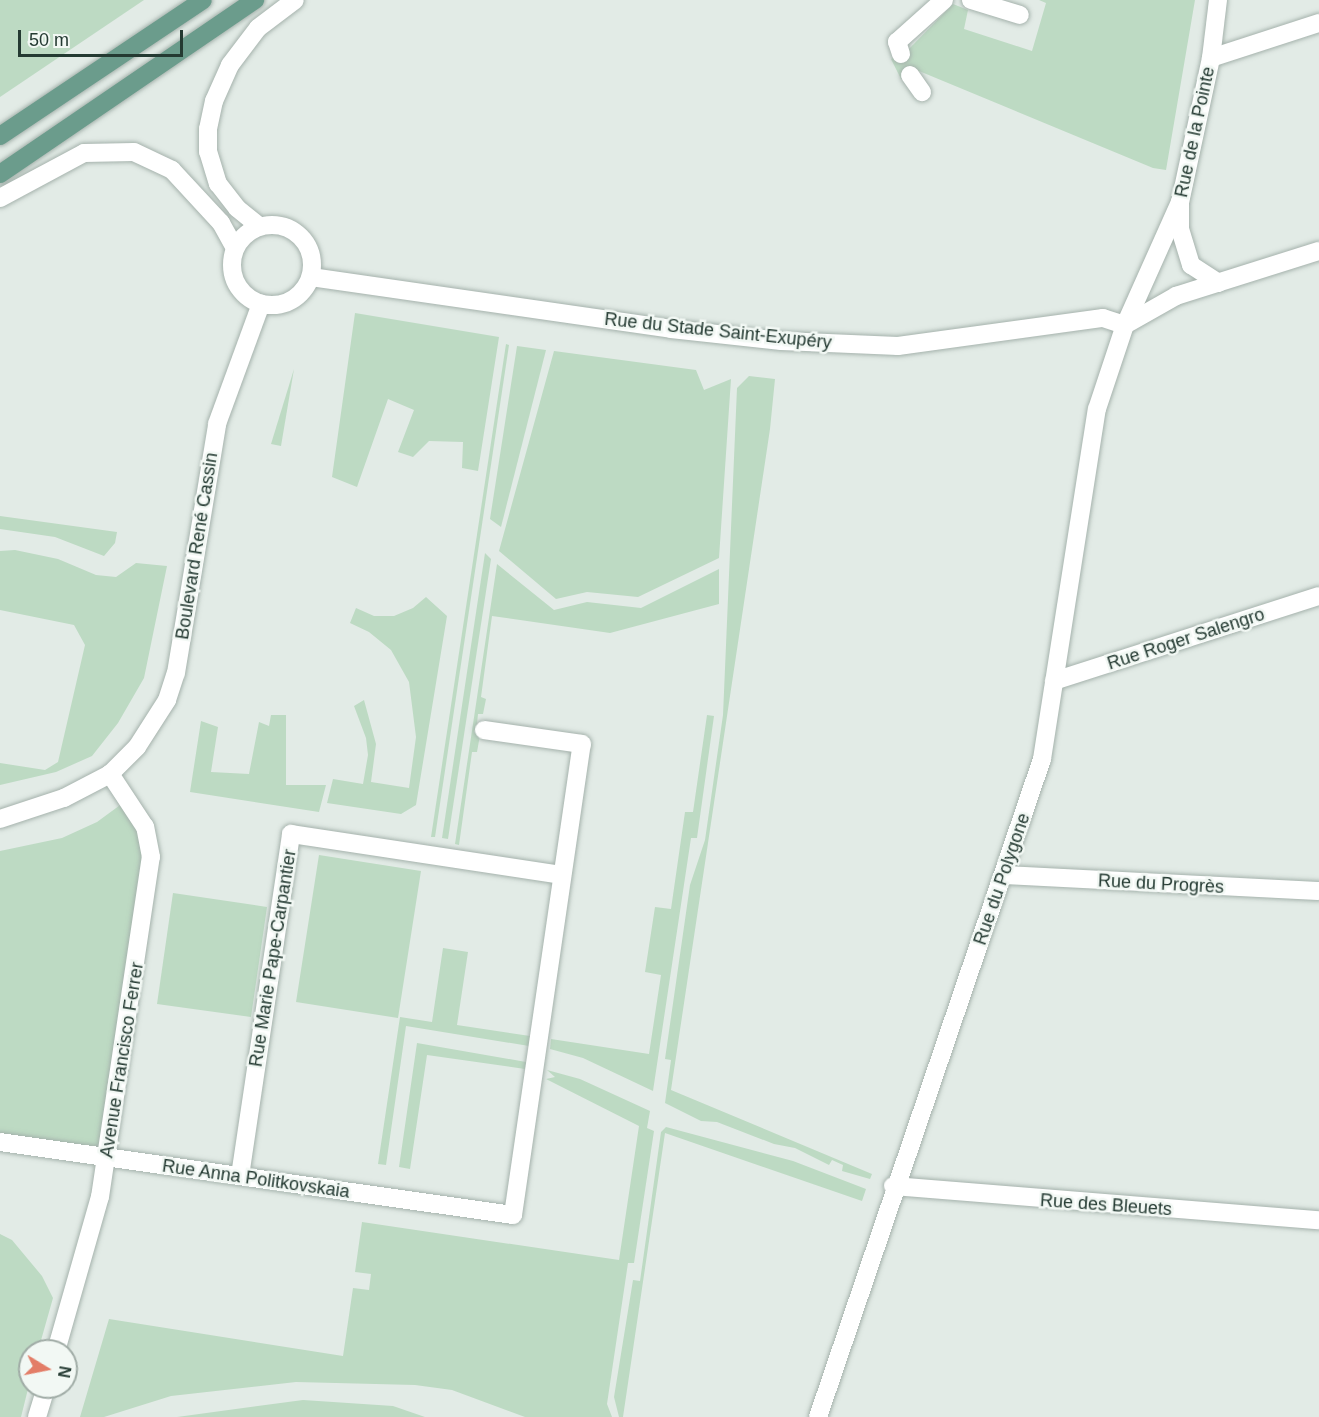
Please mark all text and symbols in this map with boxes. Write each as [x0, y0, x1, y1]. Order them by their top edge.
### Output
scale bar [21, 18, 186, 56]
text: 50 m [29, 30, 69, 50]
street label: Rue de la Pointe [1171, 65, 1219, 199]
street label: Rue du Stade Saint-Exupéry [603, 308, 833, 354]
street label: Boulevard René Cassin [172, 451, 222, 641]
street label: Rue Roger Salengro [1105, 603, 1267, 675]
street label: Rue du Polygone [969, 810, 1035, 948]
street label: Rue Marie Pape-Carpantier [245, 848, 301, 1068]
street label: Rue du Progrès [1097, 870, 1225, 898]
street label: Avenue Francisco Ferrer [96, 961, 148, 1159]
street label: Rue Anna Politkovskaia [160, 1155, 352, 1203]
street label: Rue des Bleuets [1039, 1190, 1173, 1220]
north arrow [18, 1339, 78, 1399]
text: N [55, 1365, 74, 1379]

